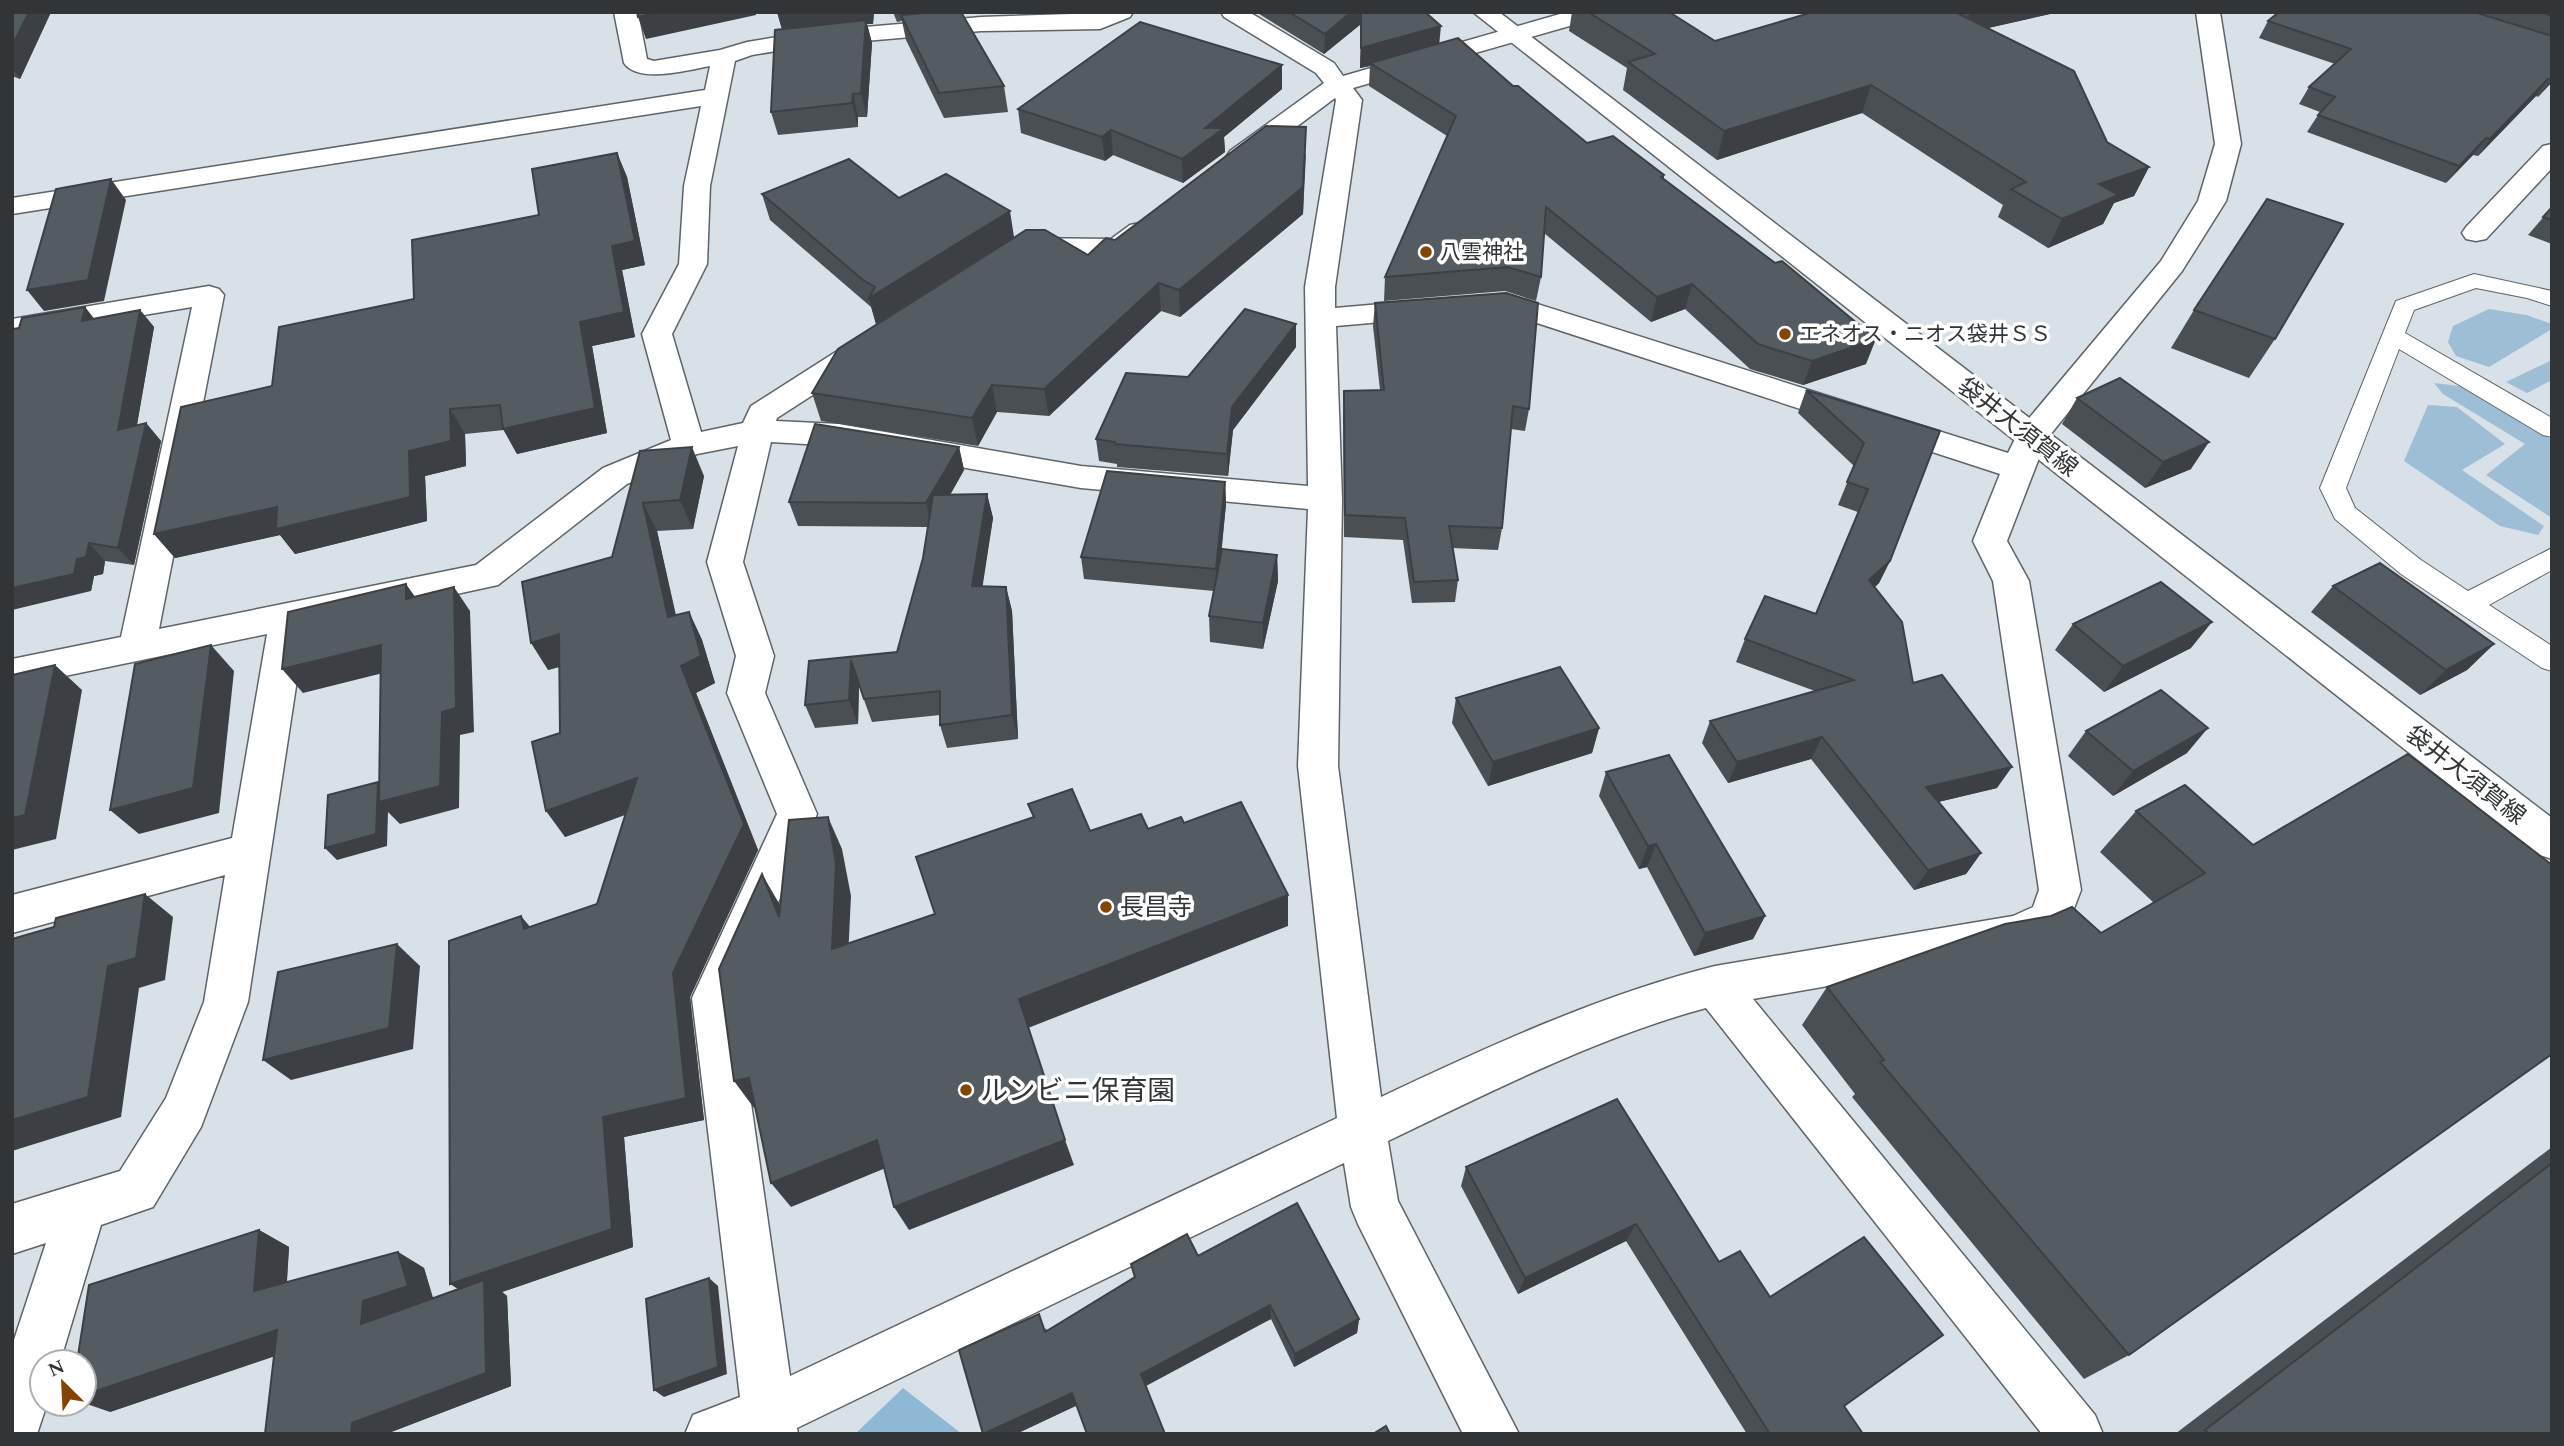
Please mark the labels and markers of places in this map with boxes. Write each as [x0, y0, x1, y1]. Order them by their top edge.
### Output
place label: 八雲神社 [1440, 237, 1524, 269]
marker: 八雲神社 [1418, 244, 1434, 260]
place label: エネオス・ニオス袋井ＳＳ [1799, 319, 2051, 351]
marker: エネオス・ニオス袋井ＳＳ [1777, 326, 1793, 342]
place label: 長昌寺 [1120, 890, 1192, 926]
marker: 長昌寺 [1098, 899, 1114, 915]
place label: ルンビニ保育園 [980, 1070, 1175, 1113]
marker: ルンビニ保育園 [958, 1082, 974, 1098]

